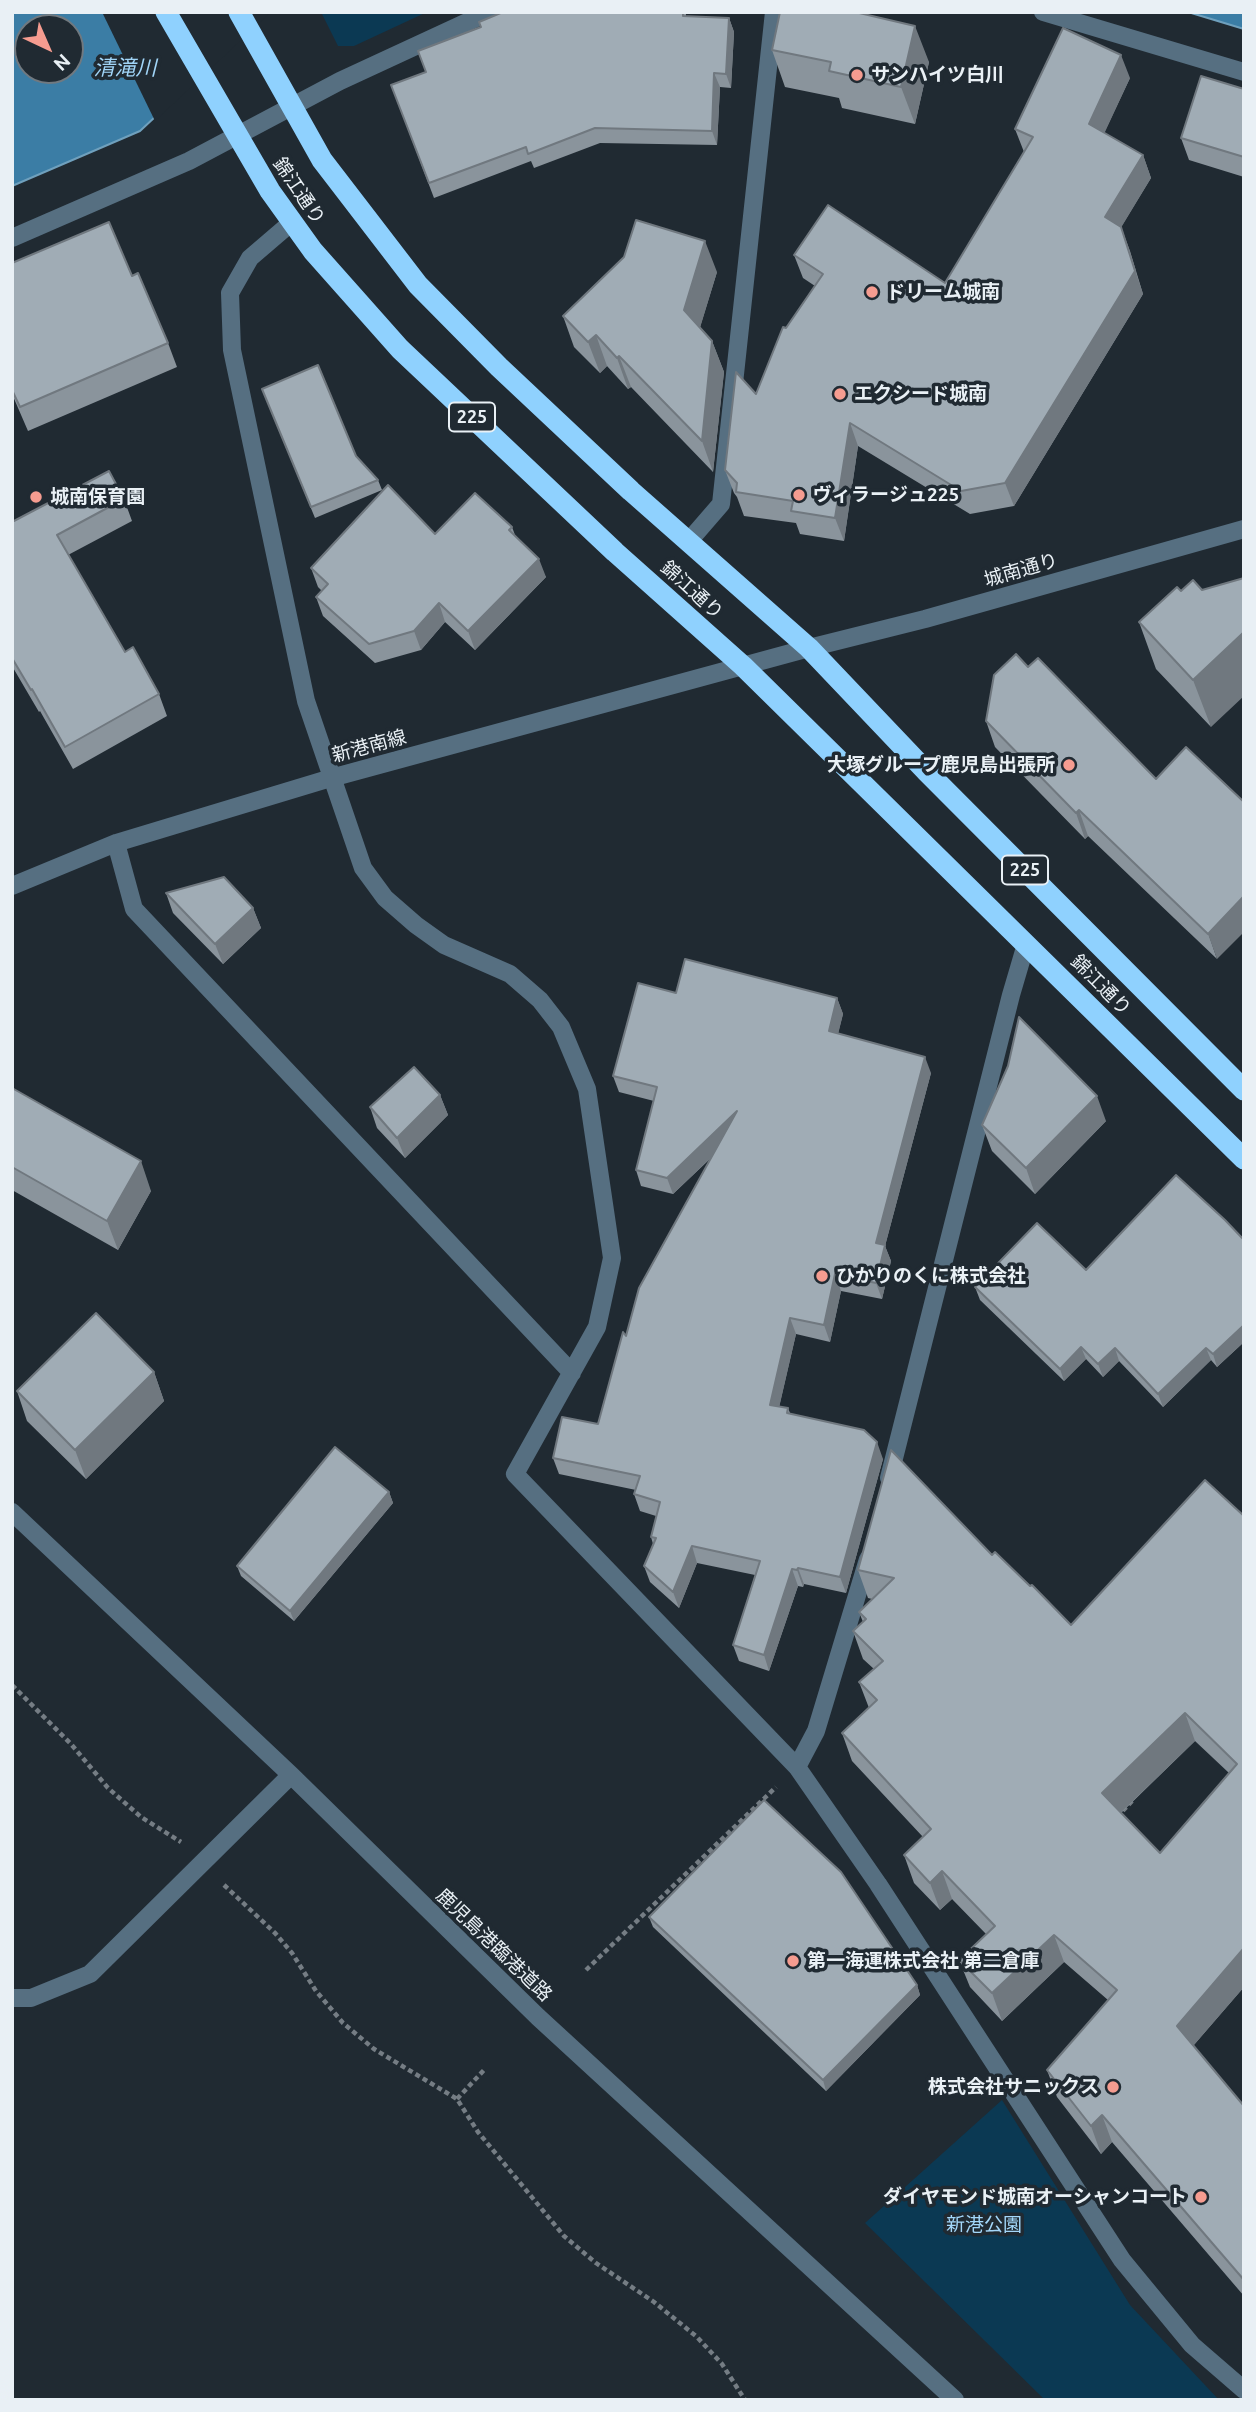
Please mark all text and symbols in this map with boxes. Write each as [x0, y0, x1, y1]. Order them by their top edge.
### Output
north arrow [14, 14, 84, 84]
text: N [49, 50, 75, 76]
water label: 清滝川 [94, 55, 156, 81]
place label: サンハイツ白川 [871, 64, 1004, 86]
marker: サンハイツ白川 [849, 67, 865, 83]
street label: 錦江通り [268, 153, 330, 229]
place label: ドリーム城南 [886, 281, 1000, 303]
marker: ドリーム城南 [864, 284, 880, 300]
place label: エクシード城南 [854, 383, 987, 405]
marker: エクシード城南 [832, 386, 848, 402]
road number: 225 [449, 402, 495, 432]
place label: ヴィラージュ225 [813, 484, 959, 506]
place label: 城南保育園 [50, 486, 145, 508]
marker: ヴィラージュ225 [791, 487, 807, 503]
marker: 城南保育園 [28, 489, 44, 505]
street label: 城南通り [981, 549, 1061, 591]
street label: 錦江通り [656, 556, 728, 624]
street label: 新港南線 [329, 725, 409, 767]
place label: 大塚グループ鹿児島出張所 [827, 754, 1055, 776]
marker: 大塚グループ鹿児島出張所 [1061, 757, 1077, 773]
road number: 225 [1002, 856, 1048, 884]
street label: 錦江通り [1066, 950, 1136, 1020]
place label: ひかりのくに株式会社 [836, 1265, 1026, 1287]
marker: ひかりのくに株式会社 [814, 1268, 830, 1284]
street label: 鹿児島港臨港道路 [431, 1884, 557, 2006]
place label: 第一海運株式会社 第二倉庫 [807, 1950, 1040, 1972]
marker: 第一海運株式会社 第二倉庫 [785, 1953, 801, 1969]
place label: 株式会社サニックス [928, 2076, 1099, 2098]
marker: 株式会社サニックス [1105, 2079, 1121, 2095]
place label: ダイヤモンド城南オーシャンコート [883, 2186, 1187, 2208]
marker: ダイヤモンド城南オーシャンコート [1193, 2189, 1209, 2205]
park label: 新港公園 [946, 2214, 1022, 2236]

